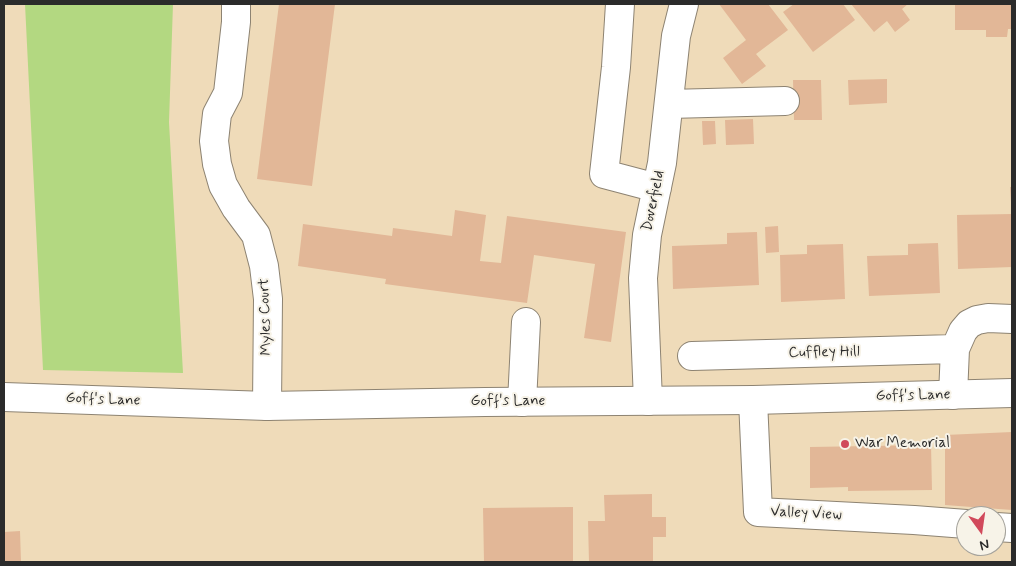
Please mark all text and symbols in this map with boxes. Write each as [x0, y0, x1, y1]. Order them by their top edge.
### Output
street label: Doverfield [639, 169, 669, 233]
street label: Myles Court [256, 278, 276, 356]
street label: Cuffley Hill [788, 343, 860, 363]
street label: Goff's Lane [875, 386, 951, 406]
street label: Goff's Lane [65, 390, 141, 410]
street label: Goff's Lane [471, 393, 545, 411]
place label: War Memorial [855, 435, 950, 453]
marker: War Memorial [839, 438, 851, 450]
street label: Valley View [770, 503, 842, 525]
north arrow [956, 506, 1006, 556]
text: N [978, 535, 991, 554]

